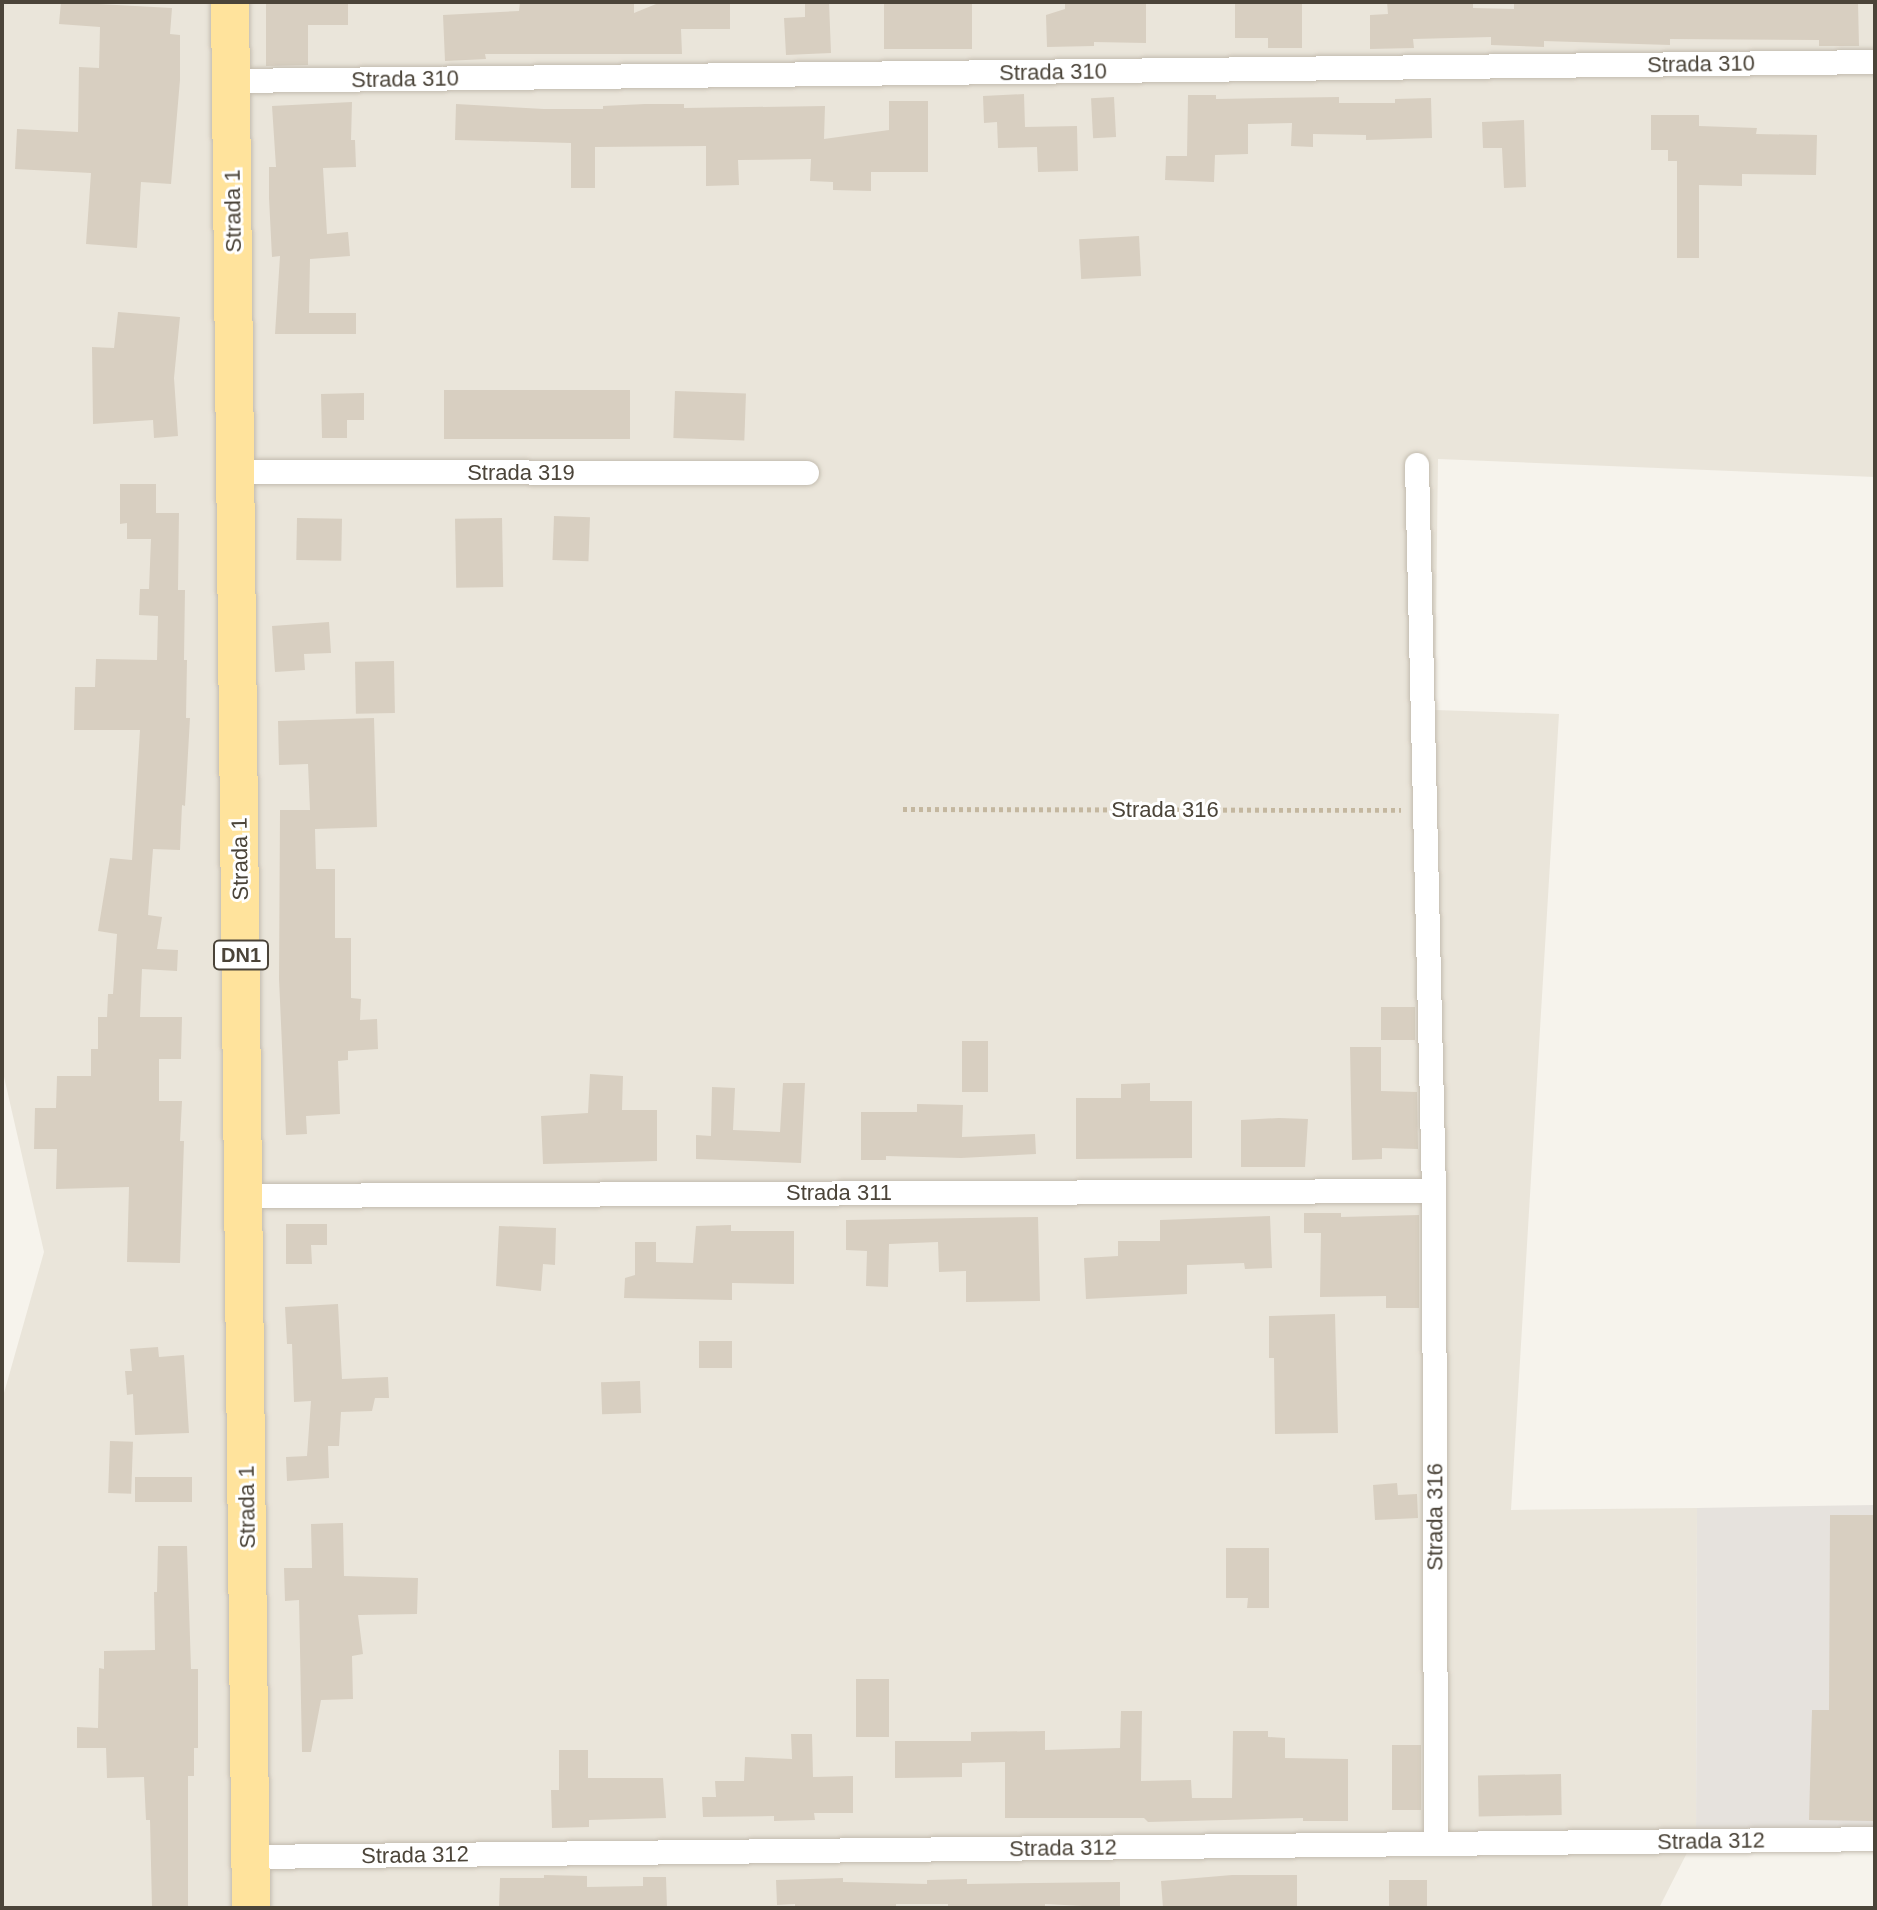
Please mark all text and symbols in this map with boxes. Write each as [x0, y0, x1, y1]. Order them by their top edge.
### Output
street label: Strada 310 [1647, 50, 1755, 78]
street label: Strada 310 [999, 58, 1107, 86]
street label: Strada 310 [351, 65, 459, 93]
street label: Strada 1 [219, 169, 247, 253]
street label: Strada 319 [467, 460, 575, 486]
street label: Strada 316 [1111, 797, 1219, 823]
street label: Strada 1 [226, 817, 254, 901]
road number: DN1 [211, 939, 271, 971]
street label: Strada 311 [786, 1180, 892, 1206]
street label: Strada 316 [1422, 1463, 1448, 1571]
street label: Strada 1 [233, 1465, 261, 1549]
street label: Strada 312 [1657, 1827, 1765, 1855]
street label: Strada 312 [1009, 1834, 1117, 1862]
street label: Strada 312 [361, 1841, 469, 1869]

